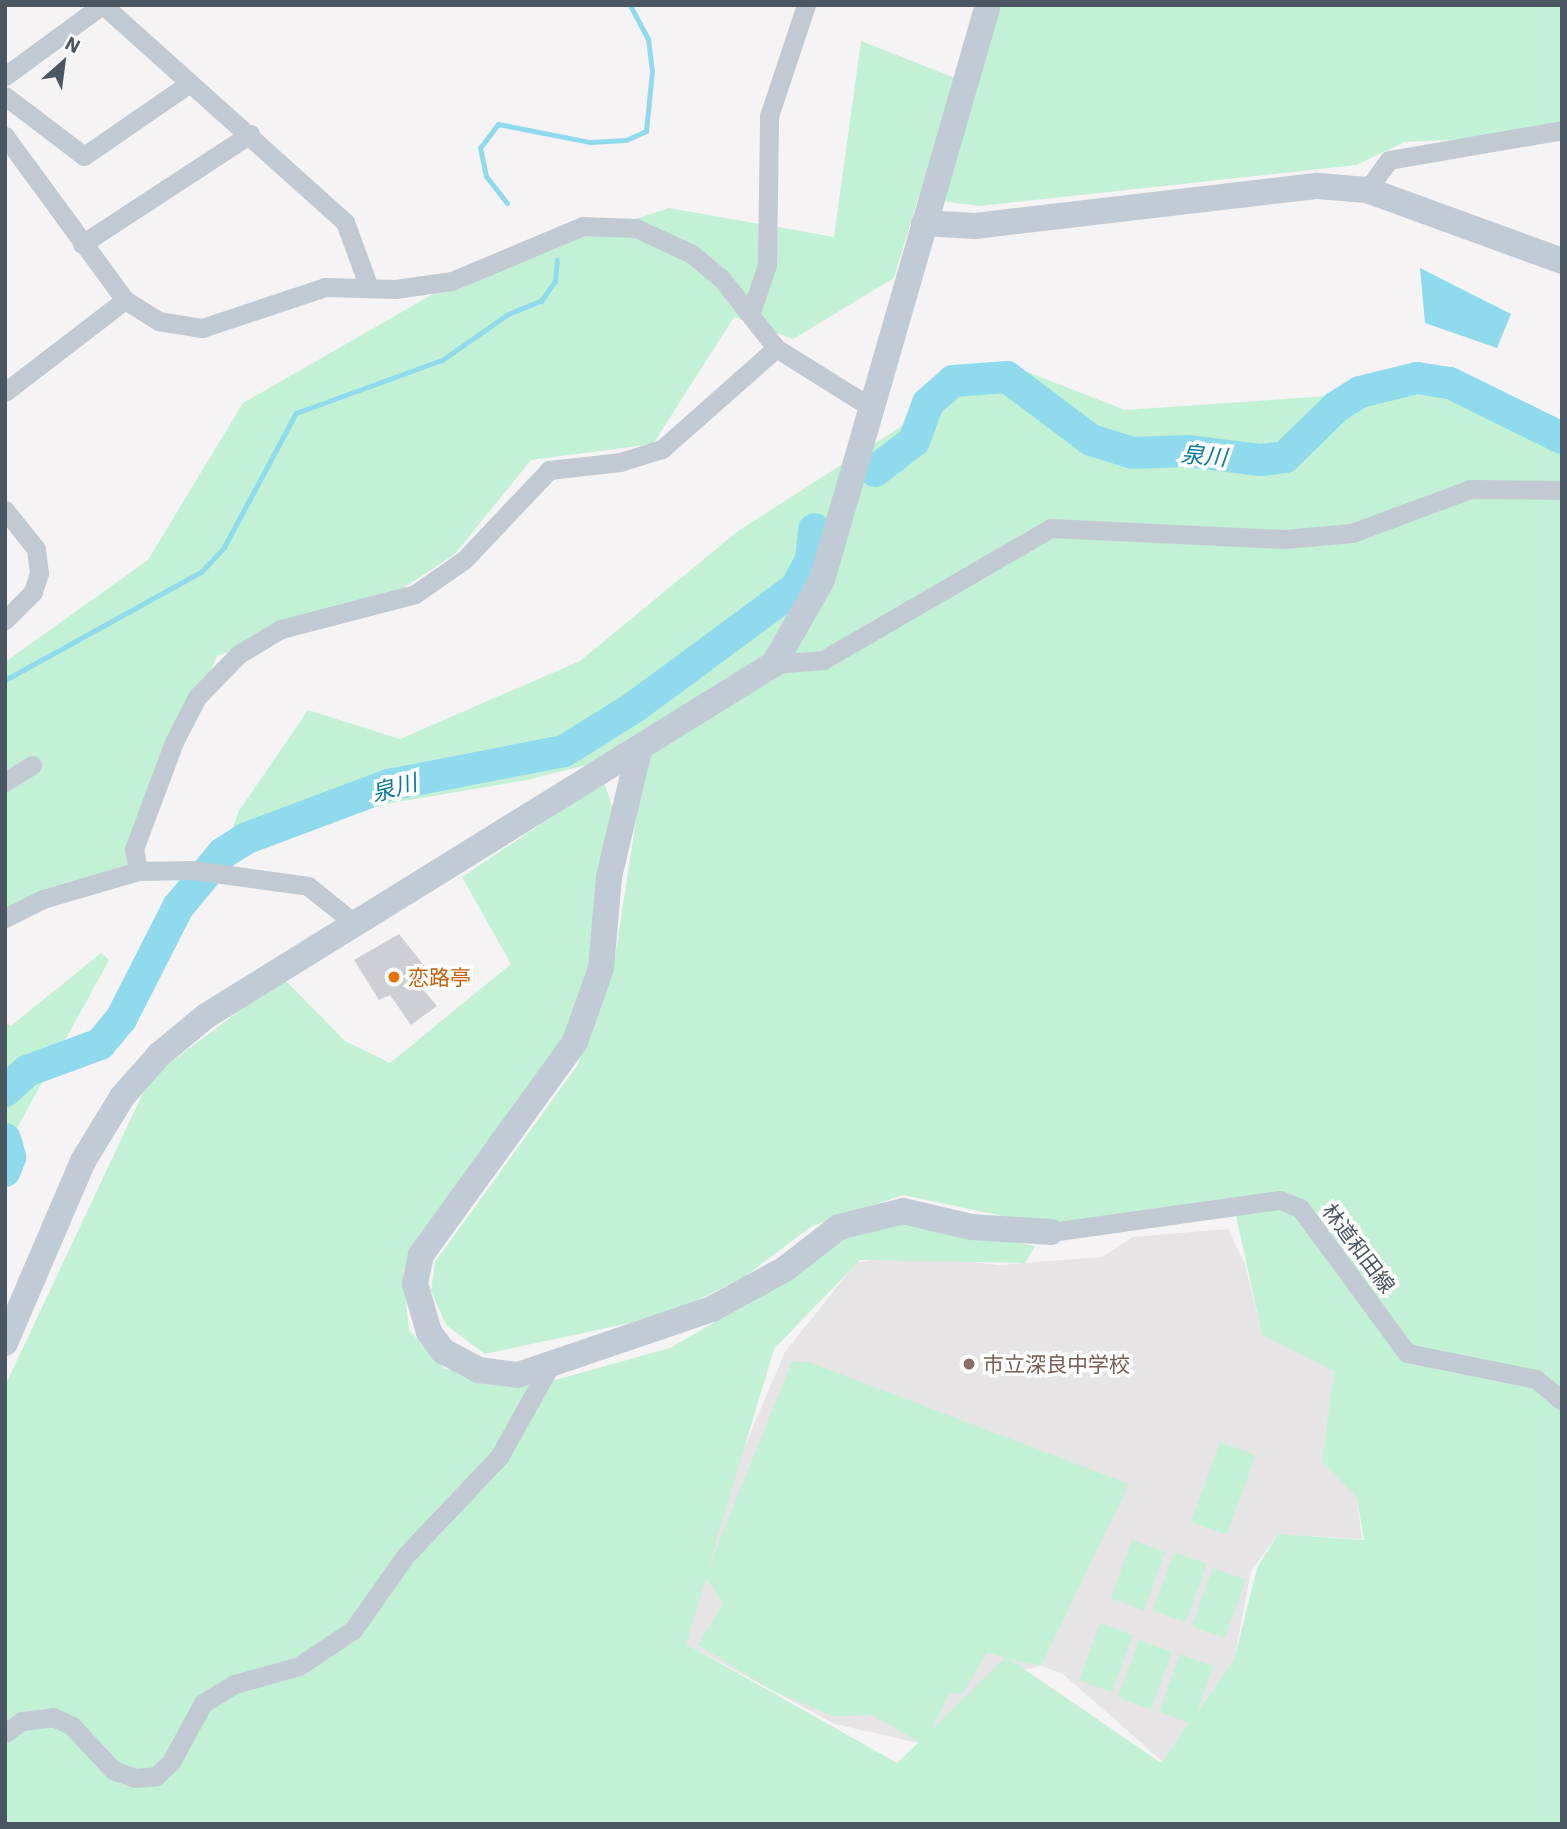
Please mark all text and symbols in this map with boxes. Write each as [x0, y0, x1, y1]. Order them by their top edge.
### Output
north arrow [28, 28, 98, 98]
text: N [61, 31, 85, 58]
water label: 泉川 [1180, 439, 1228, 471]
water label: 泉川 [368, 768, 420, 806]
place label: 恋路亭 [408, 964, 471, 990]
marker: 恋路亭 [386, 969, 402, 985]
street label: 林道和田線 [1317, 1198, 1401, 1298]
place label: 市立深良中学校 [983, 1351, 1130, 1377]
marker: 市立深良中学校 [961, 1356, 977, 1372]

